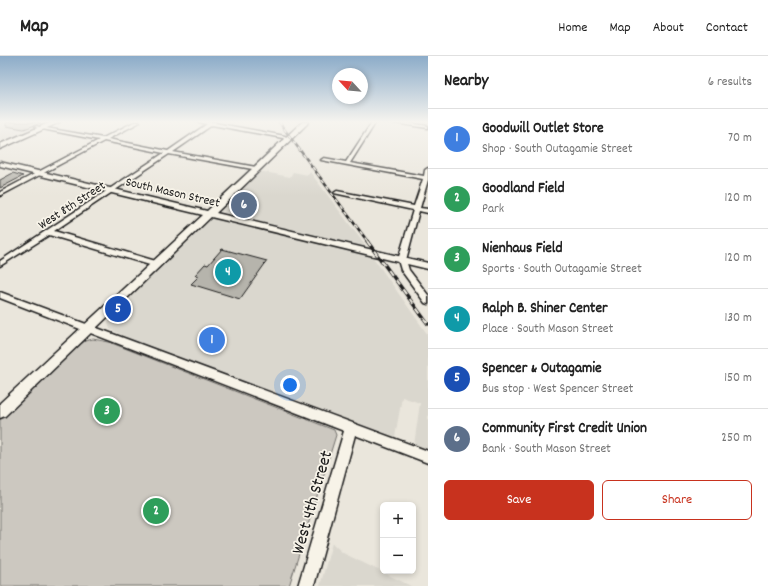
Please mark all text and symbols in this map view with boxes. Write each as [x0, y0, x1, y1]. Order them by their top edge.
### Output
text: Map [20, 14, 49, 41]
text: Home [558, 18, 587, 38]
text: Map [609, 18, 631, 38]
text: About [653, 18, 684, 38]
text: Contact [706, 18, 748, 38]
north arrow [332, 68, 368, 104]
text: Nearby [444, 70, 488, 94]
text: 6 results [708, 73, 752, 92]
text: Goodwill Outlet Store [482, 118, 604, 140]
text: 1 [456, 129, 458, 148]
text: 70 m [728, 129, 752, 148]
text: Shop · South Outagamie Street [482, 140, 633, 159]
street label: South Mason Street [123, 173, 222, 214]
street label: West 8th Street [35, 177, 110, 235]
text: Goodland Field [482, 178, 565, 200]
text: 2 [454, 189, 460, 208]
text: 120 m [724, 189, 752, 208]
pin: 6 [231, 190, 257, 220]
text: Park [482, 200, 504, 219]
text: Nienhaus Field [482, 238, 562, 260]
text: 3 [454, 249, 460, 268]
text: 120 m [724, 249, 752, 268]
pin: 4 [215, 257, 241, 287]
text: Sports · South Outagamie Street [482, 260, 642, 279]
pin: 5 [105, 294, 131, 324]
text: Ralph B. Shiner Center [482, 298, 608, 320]
text: 4 [454, 309, 460, 328]
text: 130 m [724, 309, 752, 328]
text: Place · South Mason Street [482, 320, 613, 339]
pin: 1 [199, 325, 225, 355]
text: Spencer & Outagamie [482, 358, 602, 380]
text: 5 [454, 369, 460, 388]
text: 150 m [724, 369, 752, 388]
your location [280, 375, 300, 395]
text: Bus stop · West Spencer Street [482, 380, 633, 399]
pin: 3 [94, 396, 120, 426]
text: Community First Credit Union [482, 418, 647, 440]
text: 6 [454, 429, 460, 448]
text: 250 m [721, 429, 752, 448]
text: Bank · South Mason Street [482, 440, 611, 459]
street label: West 4th Street [287, 448, 340, 557]
button: Save [444, 480, 594, 520]
button: Share [602, 480, 752, 520]
pin: 2 [143, 496, 169, 526]
map controls [380, 502, 416, 574]
button: + [380, 502, 416, 538]
button: − [380, 538, 416, 574]

